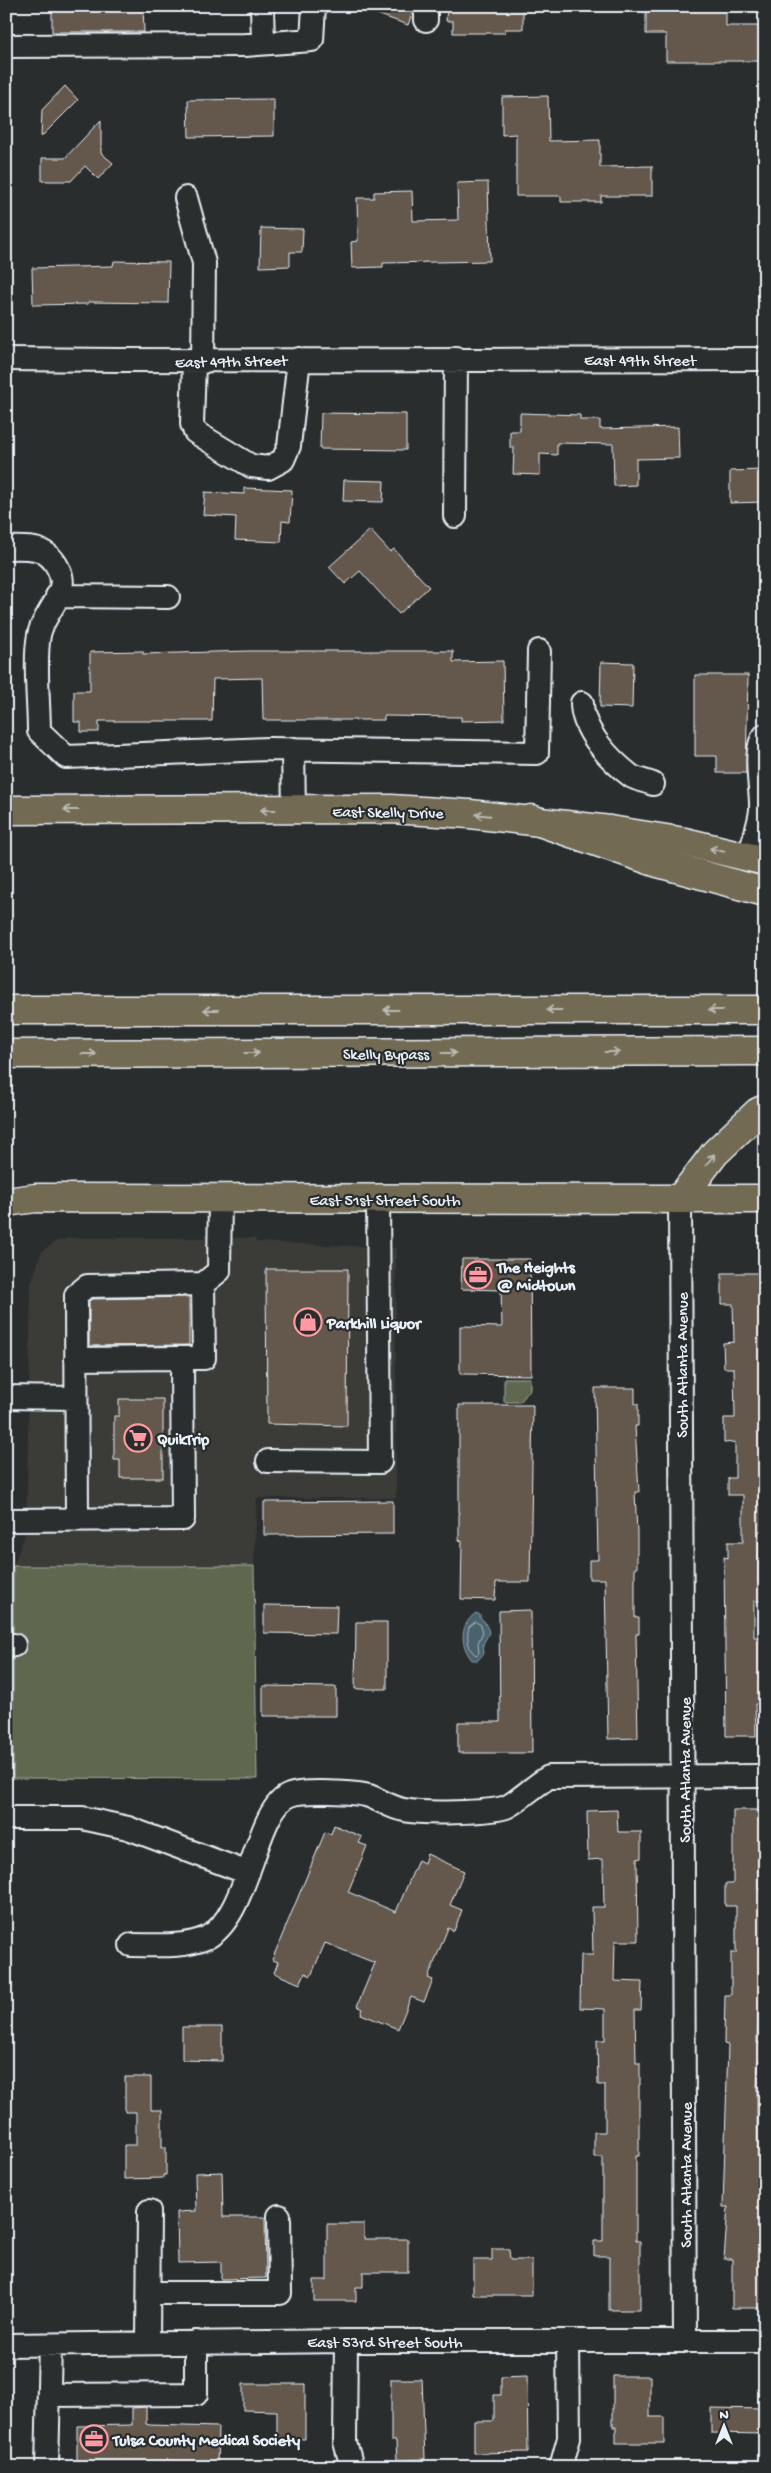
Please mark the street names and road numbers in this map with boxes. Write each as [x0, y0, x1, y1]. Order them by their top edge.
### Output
street label: East 49th Street [175, 353, 289, 374]
street label: East 49th Street [584, 353, 698, 372]
street label: East Skelly Drive [332, 804, 445, 825]
street label: Skelly Bypass [343, 1047, 430, 1066]
street label: East 51st Street South [310, 1193, 461, 1212]
street label: South Atlanta Avenue [675, 1292, 694, 1438]
street label: South Atlanta Avenue [678, 1697, 697, 1843]
street label: South Atlanta Avenue [679, 2102, 698, 2248]
street label: East 53rd Street South [307, 2335, 463, 2354]

